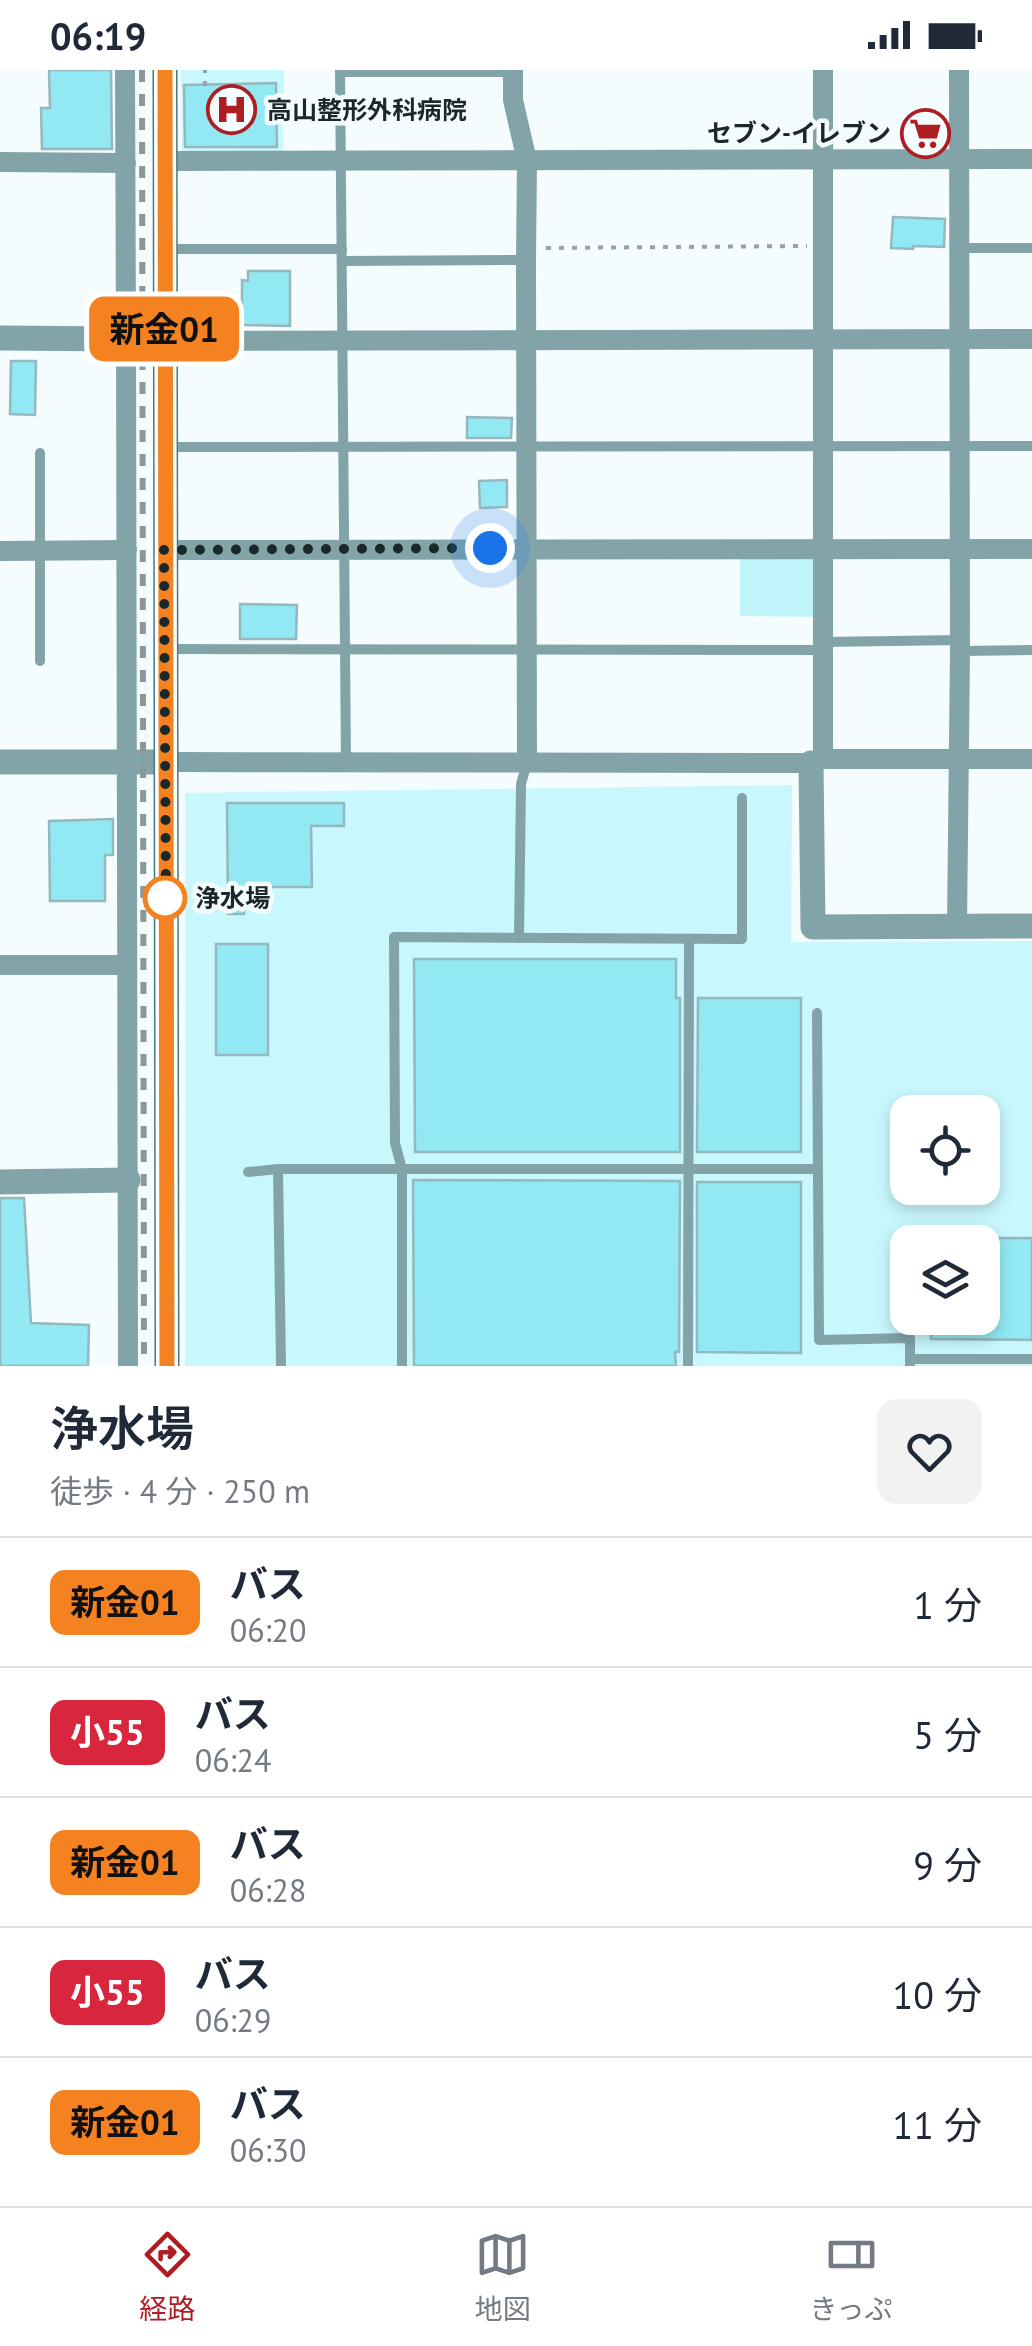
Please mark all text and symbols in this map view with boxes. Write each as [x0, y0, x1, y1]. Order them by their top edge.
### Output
text: 06:19 [50, 11, 146, 60]
hospital icon: 高山整形外科病院 [206, 84, 258, 136]
place label: 高山整形外科病院 [267, 94, 467, 126]
supermarket icon: セブン-イレブン [900, 107, 952, 159]
place label: セブン-イレブン [707, 117, 891, 149]
line badge: 新金01 [94, 296, 234, 362]
text: 新金01 [109, 306, 219, 352]
your location [465, 523, 515, 573]
marker: 浄水場 [144, 877, 186, 919]
place label: 浄水場 [195, 882, 270, 914]
map controls [890, 1095, 1000, 1335]
button: locate [890, 1095, 1000, 1205]
button: layers [890, 1225, 1000, 1335]
text: 浄水場 [50, 1397, 194, 1459]
button: heart [877, 1399, 982, 1504]
text: 徒歩 · 4 分 · 250 m [50, 1470, 310, 1512]
text: バス [230, 1559, 306, 1608]
text: 新金01 [70, 1579, 180, 1625]
text: 1 分 [913, 1580, 982, 1629]
text: 06:20 [230, 1609, 306, 1651]
text: バス [195, 1689, 271, 1738]
text: 小55 [70, 1709, 145, 1755]
text: 5 分 [913, 1710, 982, 1759]
text: 06:24 [195, 1739, 271, 1781]
text: バス [230, 1819, 306, 1868]
text: 新金01 [70, 1839, 180, 1885]
text: 9 分 [913, 1840, 982, 1889]
text: 06:28 [230, 1869, 306, 1911]
text: バス [195, 1949, 271, 1998]
text: 小55 [70, 1969, 145, 2015]
text: 10 分 [892, 1970, 982, 2019]
text: 06:29 [195, 1999, 271, 2041]
text: バス [230, 2079, 306, 2128]
text: 新金01 [70, 2099, 180, 2145]
text: 11 分 [892, 2100, 982, 2149]
text: 06:30 [230, 2129, 306, 2171]
tab: 経路 [140, 2227, 196, 2327]
tab: 地図 [475, 2227, 531, 2327]
tab: きっぷ [810, 2227, 892, 2327]

